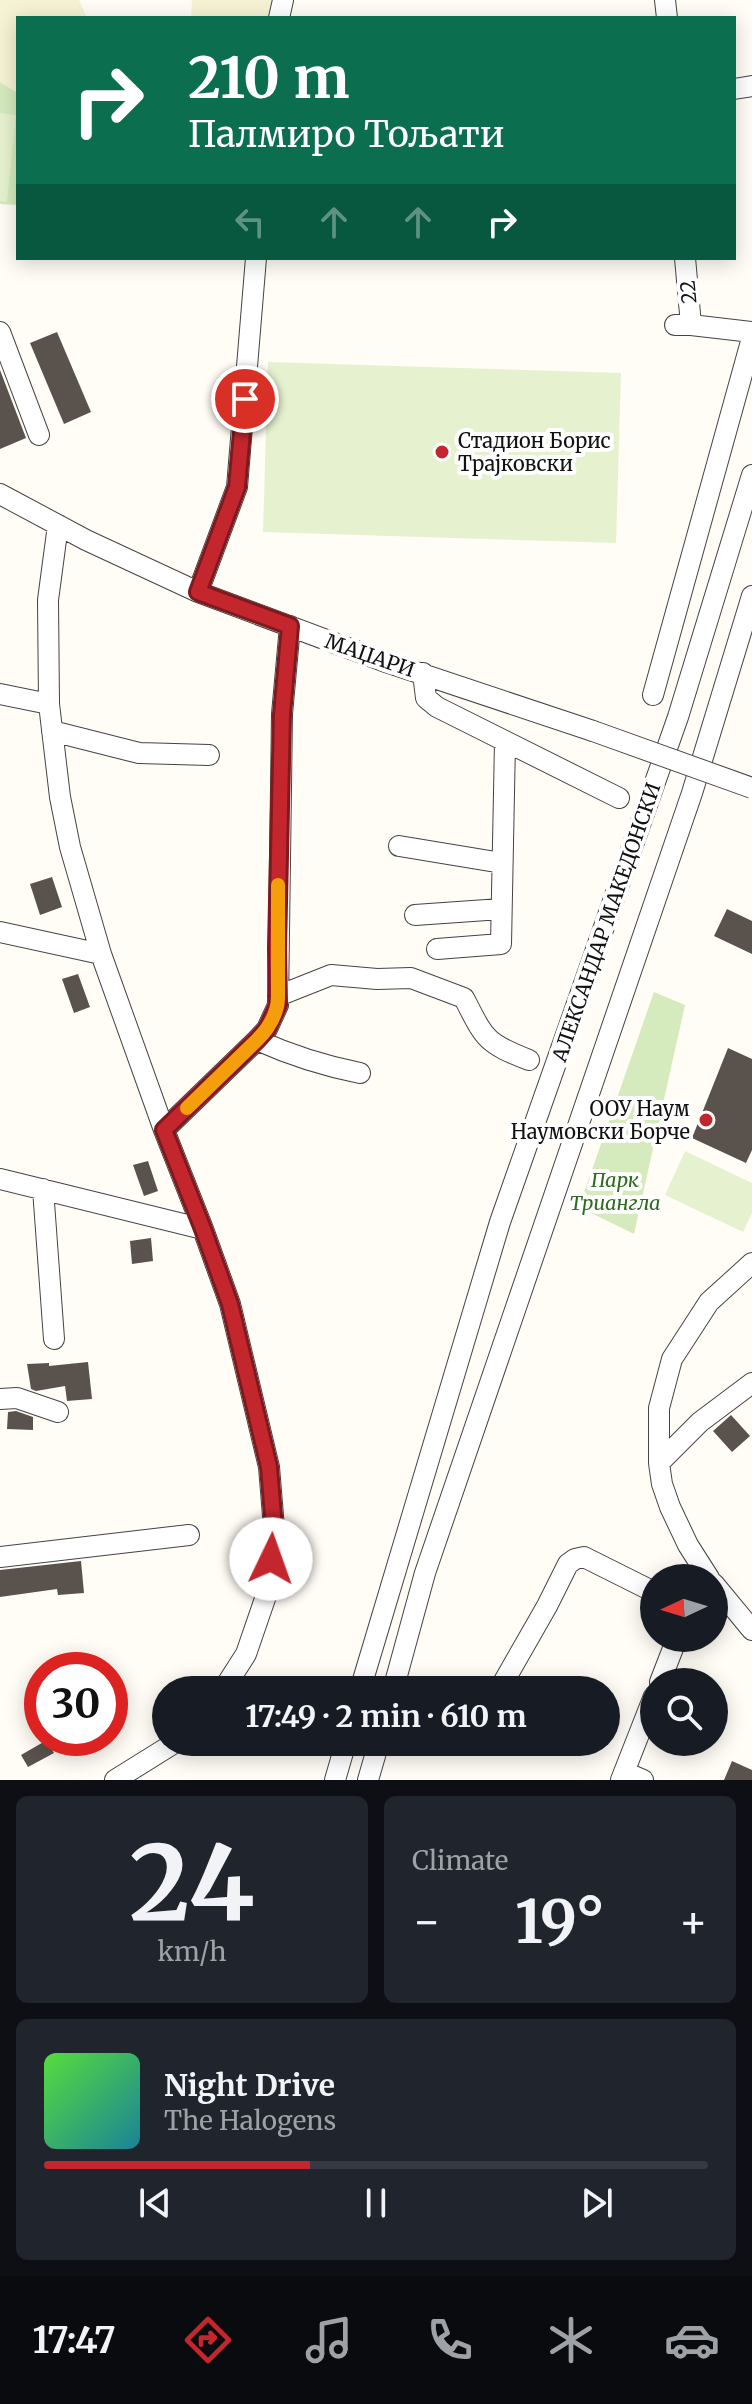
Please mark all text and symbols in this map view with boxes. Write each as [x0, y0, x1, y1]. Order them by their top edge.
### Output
text: 210 m [188, 43, 350, 113]
icon: right [56, 48, 160, 152]
text: Палмиро Тољати [188, 112, 505, 157]
icon: left [228, 200, 272, 244]
icon: ahead [312, 200, 356, 244]
icon: ahead [396, 200, 440, 244]
icon: right [480, 200, 524, 244]
street label: 22 [675, 279, 701, 305]
pin [211, 365, 279, 433]
icon: arrive [223, 377, 267, 421]
place label: Стадион Борис Трајковски [458, 428, 611, 476]
marker: Стадион Борис Трајковски [433, 443, 451, 461]
street label: МАЏАРИ [322, 628, 418, 682]
street label: АЛЕКСАНДАР МАКЕДОНСКИ [546, 779, 666, 1066]
place label: ООУ Наум Наумовски Борче [511, 1096, 690, 1144]
marker: ООУ Наум Наумовски Борче [697, 1111, 715, 1129]
park label: Парк Триангла [569, 1167, 661, 1215]
position arrow [229, 1517, 313, 1601]
north arrow [640, 1564, 728, 1652]
map controls [640, 1564, 728, 1756]
speed limit sign: 30 [24, 1652, 128, 1756]
button: search [640, 1668, 728, 1756]
text: 17:49 · 2 min · 610 m [245, 1697, 527, 1735]
text: 24 [129, 1818, 255, 1948]
text: Climate [412, 1844, 508, 1877]
text: 19° [515, 1884, 605, 1959]
text: − [412, 1894, 441, 1949]
text: + [679, 1894, 708, 1949]
text: km/h [158, 1935, 226, 1968]
text: Night Drive [164, 2066, 335, 2104]
text: The Halogens [164, 2104, 336, 2137]
icon: previous [133, 2181, 177, 2225]
icon: pause [354, 2181, 398, 2225]
icon: next [575, 2181, 619, 2225]
icon: directions [180, 2312, 236, 2368]
icon: music [301, 2312, 357, 2368]
icon: phone [422, 2312, 478, 2368]
icon: climate [543, 2312, 599, 2368]
icon: car [664, 2312, 720, 2368]
text: 17:47 [32, 2318, 116, 2363]

